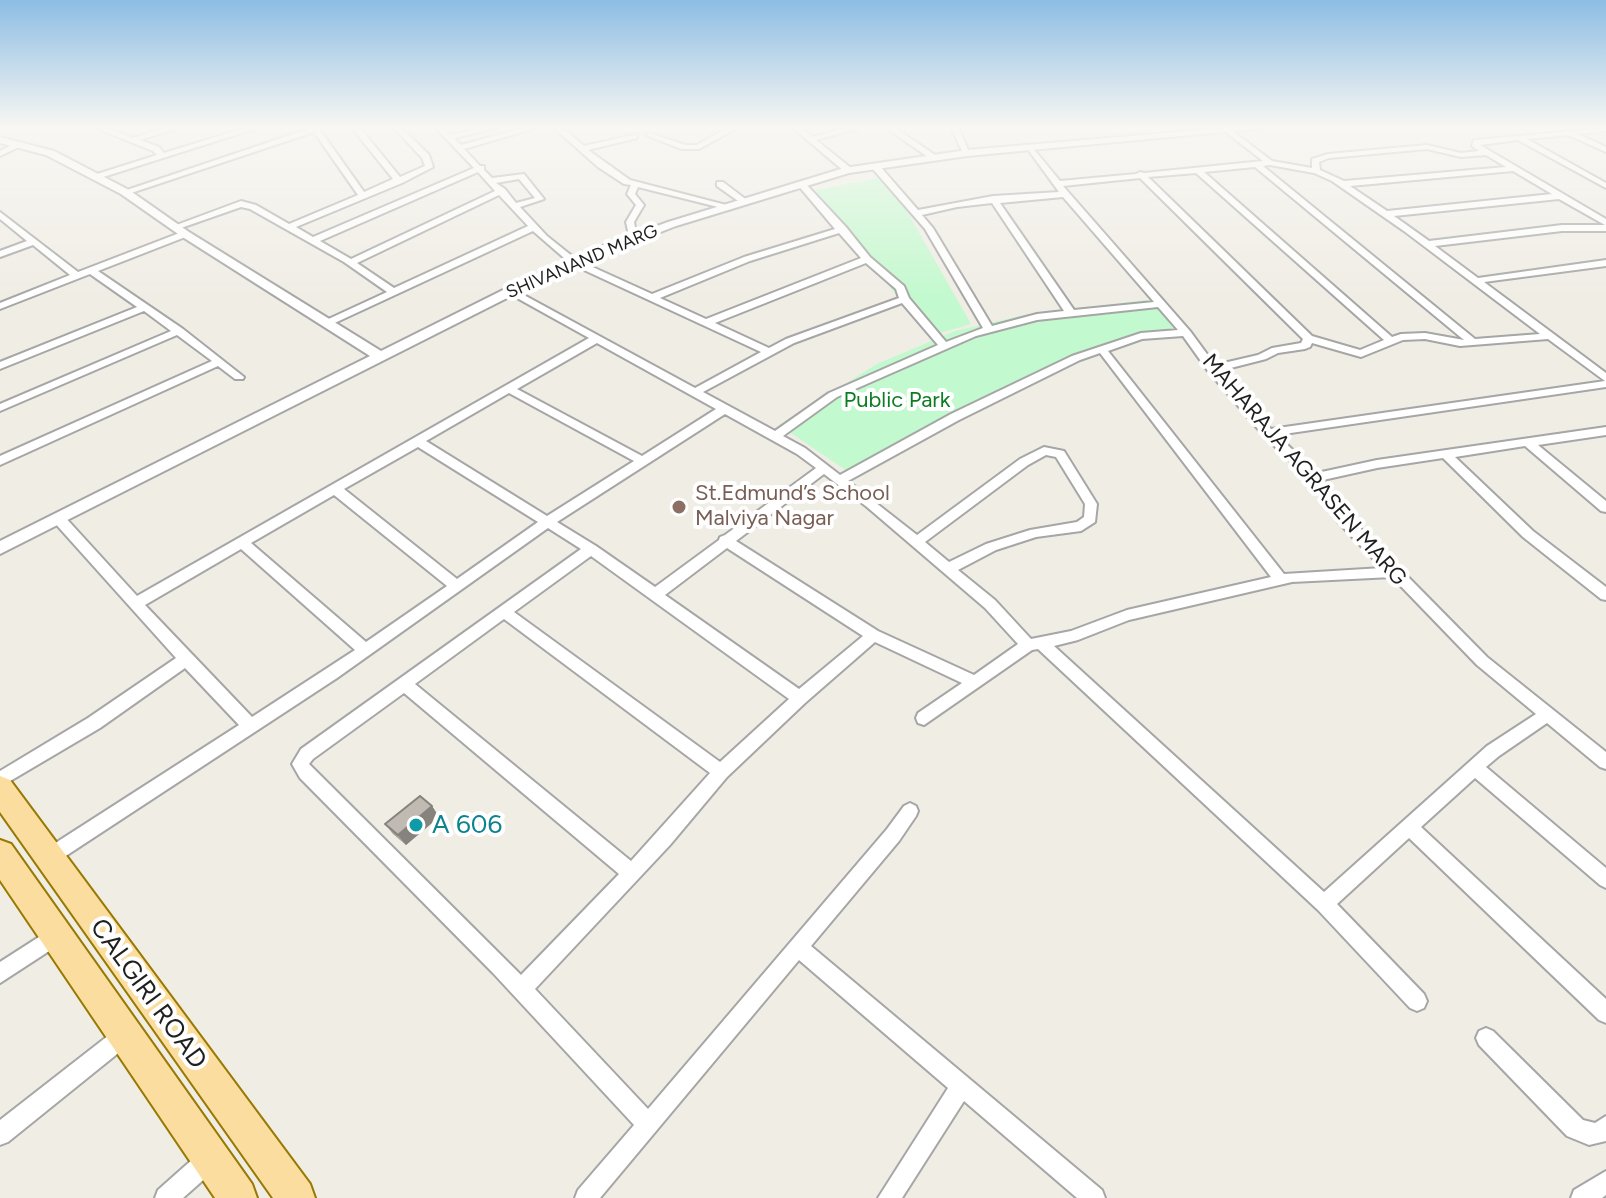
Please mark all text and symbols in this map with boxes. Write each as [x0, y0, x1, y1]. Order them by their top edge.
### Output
street label: SHIVANAND MARG [503, 220, 661, 304]
street label: MAHARAJA AGRASEN MARG [1196, 349, 1412, 591]
park label: Public Park [844, 388, 950, 414]
place label: St.Edmund’s School Malviya Nagar [695, 481, 890, 532]
marker: St.Edmund’s School Malviya Nagar [670, 498, 688, 516]
place label: A 606 [432, 809, 502, 841]
marker: A 606 [407, 816, 425, 834]
street label: CALGIRI ROAD [83, 913, 213, 1075]

